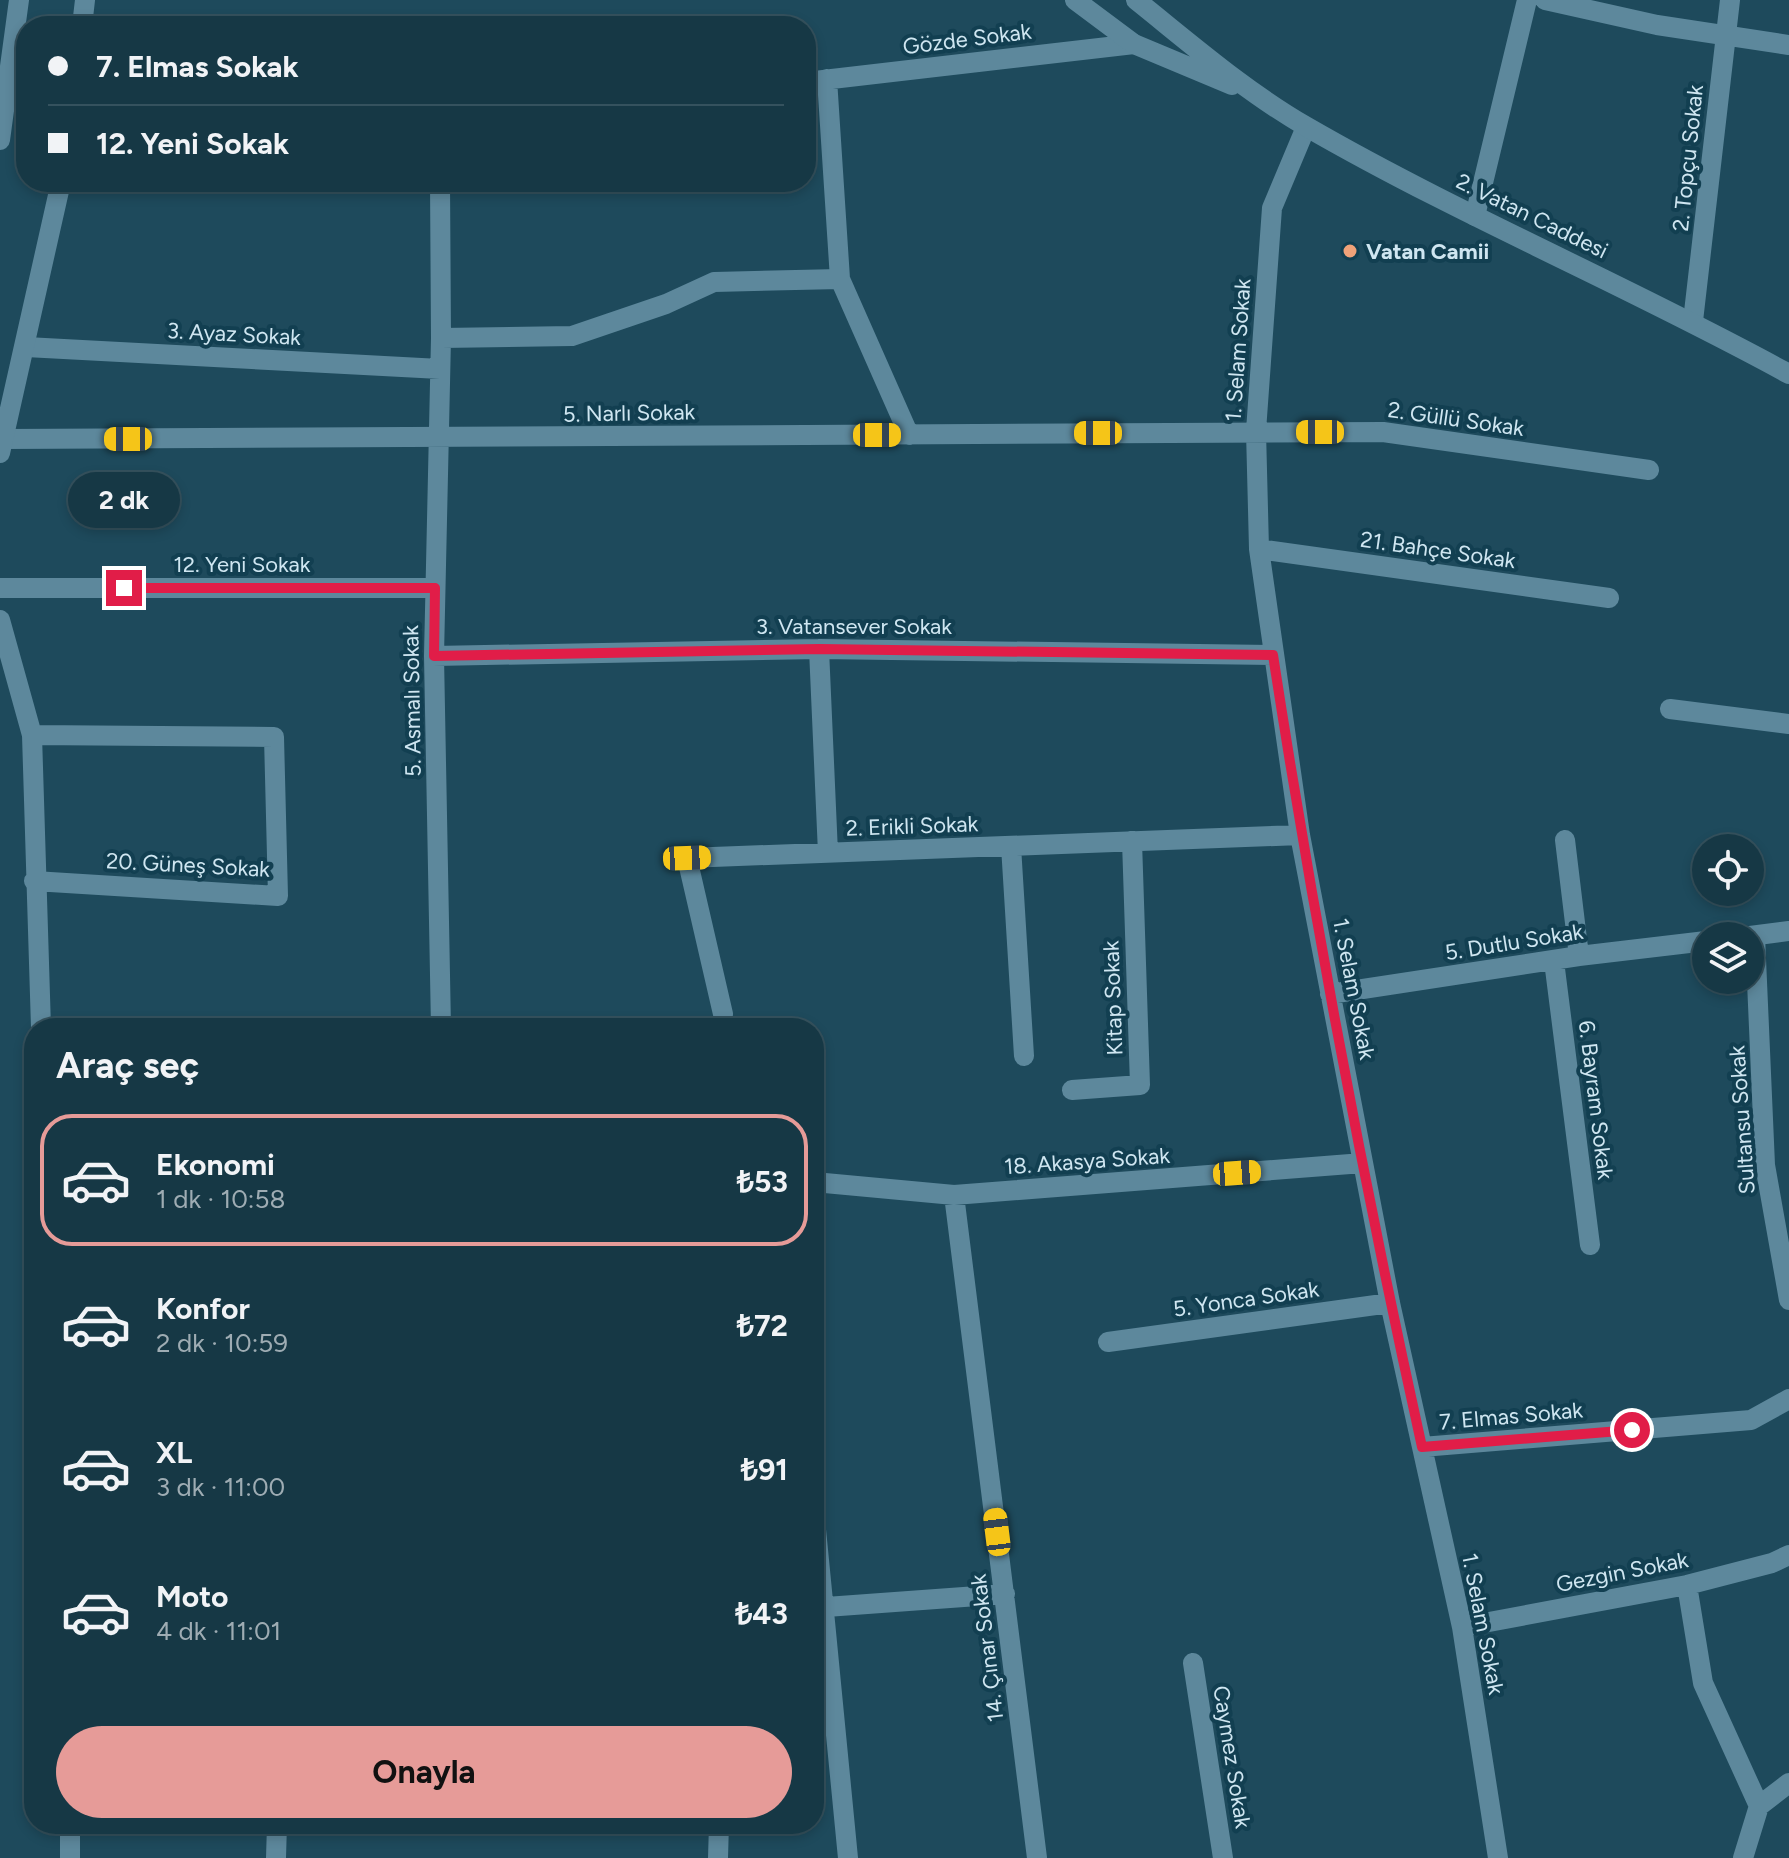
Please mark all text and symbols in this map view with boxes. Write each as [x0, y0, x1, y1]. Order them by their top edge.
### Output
street label: Gözde Sokak [901, 18, 1033, 60]
text: 7. Elmas Sokak [96, 48, 299, 85]
street label: 2. Topçu Sokak [1667, 83, 1709, 233]
text: 12. Yeni Sokak [96, 125, 289, 162]
street label: 2. Vatan Caddesi [1452, 168, 1612, 264]
place label: Vatan Camii [1366, 238, 1489, 265]
marker: Vatan Camii [1341, 242, 1359, 260]
street label: 1. Selam Sokak [1220, 277, 1256, 422]
street label: 3. Ayaz Sokak [166, 317, 302, 351]
street label: 2. Güllü Sokak [1386, 396, 1526, 442]
street label: 5. Narlı Sokak [563, 398, 696, 428]
car [1296, 420, 1344, 444]
car [1074, 421, 1122, 445]
car [853, 423, 901, 447]
car [104, 427, 152, 451]
callout: 2 dk [68, 472, 180, 528]
text: 2 dk [99, 484, 149, 516]
street label: 21. Bahçe Sokak [1359, 526, 1518, 574]
street label: 12. Yeni Sokak [174, 551, 311, 578]
route end [106, 570, 142, 606]
street label: 3. Vatansever Sokak [756, 613, 952, 640]
street label: 5. Asmalı Sokak [397, 625, 427, 777]
street label: 2. Erikli Sokak [845, 810, 979, 842]
map controls [1692, 834, 1764, 994]
button: locate [1692, 834, 1764, 906]
car [663, 845, 711, 871]
street label: 20. Güneş Sokak [105, 847, 271, 883]
street label: 1. Selam Sokak [1327, 916, 1381, 1062]
street label: 5. Dutlu Sokak [1443, 918, 1585, 966]
button: layers [1692, 922, 1764, 994]
street label: Kitap Sokak [1097, 940, 1128, 1056]
street label: 6. Bayram Sokak [1573, 1019, 1619, 1181]
text: Araç seç [56, 1044, 199, 1087]
street label: Sultansu Sokak [1723, 1044, 1761, 1195]
street label: 18. Akasya Sokak [1003, 1142, 1171, 1180]
icon: car [60, 1144, 132, 1216]
text: Ekonomi [156, 1146, 275, 1183]
car [1212, 1159, 1262, 1187]
text: ₺53 [737, 1163, 788, 1200]
text: 1 dk · 10:58 [156, 1183, 285, 1215]
street label: 5. Yonca Sokak [1171, 1275, 1321, 1323]
icon: car [60, 1288, 132, 1360]
text: Konfor [156, 1290, 250, 1327]
text: ₺72 [737, 1307, 788, 1344]
text: 2 dk · 10:59 [156, 1327, 288, 1359]
street label: 7. Elmas Sokak [1438, 1396, 1584, 1436]
route start [1614, 1412, 1650, 1448]
icon: car [60, 1432, 132, 1504]
text: XL [156, 1434, 192, 1471]
text: ₺91 [741, 1451, 788, 1488]
text: 3 dk · 11:00 [156, 1471, 285, 1503]
car [982, 1507, 1012, 1557]
street label: Gezgin Sokak [1554, 1546, 1691, 1598]
street label: 1. Selam Sokak [1456, 1551, 1510, 1697]
street label: 14. Çınar Sokak [965, 1572, 1009, 1723]
icon: car [60, 1576, 132, 1648]
text: Moto [156, 1578, 228, 1615]
text: ₺43 [735, 1595, 788, 1632]
text: 4 dk · 11:01 [156, 1615, 281, 1647]
street label: Caymez Sokak [1207, 1684, 1257, 1831]
button: Onayla [56, 1726, 792, 1818]

